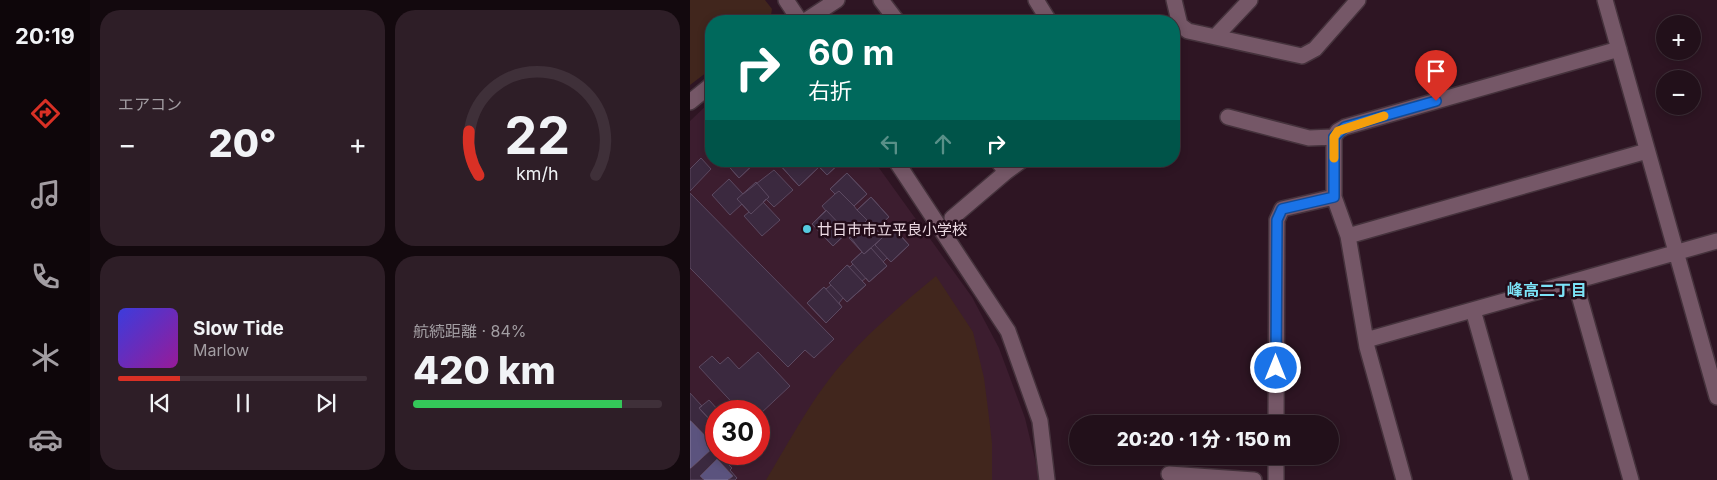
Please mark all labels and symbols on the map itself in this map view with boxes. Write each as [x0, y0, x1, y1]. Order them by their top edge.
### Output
pin [1415, 50, 1457, 101]
place label: 廿日市市立平良小学校 [817, 220, 967, 239]
marker: 廿日市市立平良小学校 [801, 223, 813, 235]
district label: 峰高二丁目 [1507, 280, 1587, 300]
position arrow [1249, 341, 1301, 393]
speed limit sign: 30 [705, 400, 770, 465]

